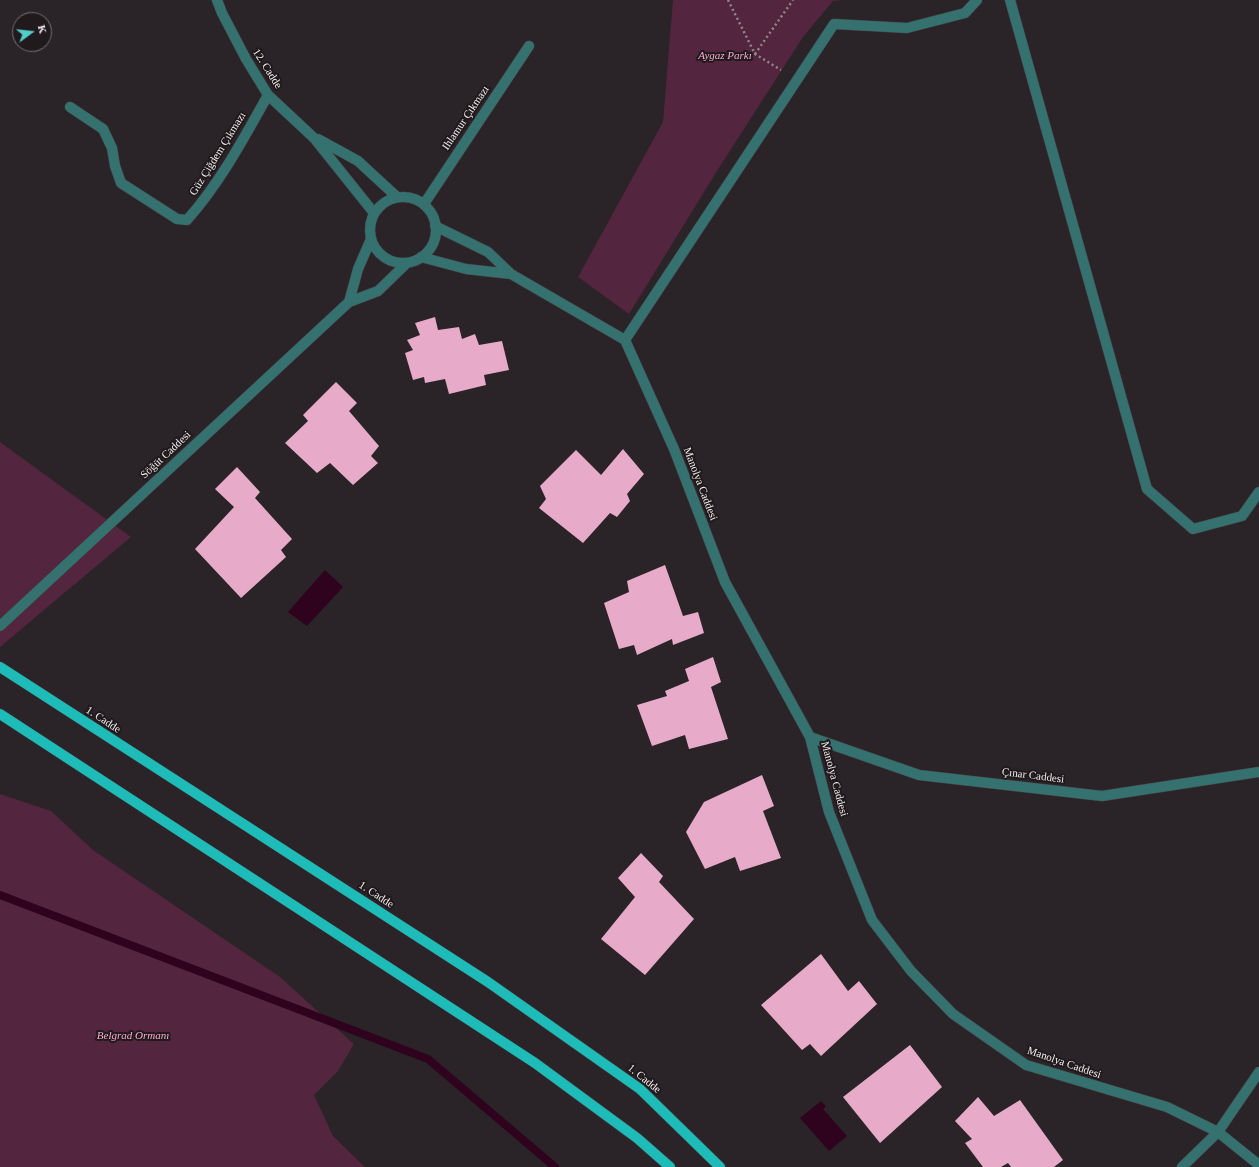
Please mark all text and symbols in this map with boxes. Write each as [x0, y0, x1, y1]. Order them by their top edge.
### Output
north arrow [12, 12, 52, 52]
text: K [36, 23, 50, 35]
street label: 12. Cadde [249, 47, 285, 91]
park label: Aygaz Parkı [698, 49, 752, 63]
street label: Ihlamur Çıkmazı [440, 83, 492, 153]
street label: Güz Çiğdem Çıkmazı [187, 110, 249, 198]
street label: Söğüt Caddesi [138, 428, 194, 482]
street label: Manolya Caddesi [680, 446, 720, 522]
street label: 1. Cadde [83, 704, 123, 736]
street label: Manolya Caddesi [818, 740, 850, 818]
street label: Çınar Caddesi [1001, 766, 1065, 786]
street label: 1. Cadde [356, 879, 396, 911]
park label: Belgrad Ormanı [97, 1029, 169, 1043]
street label: Manolya Caddesi [1025, 1044, 1103, 1082]
street label: 1. Cadde [625, 1062, 663, 1096]

